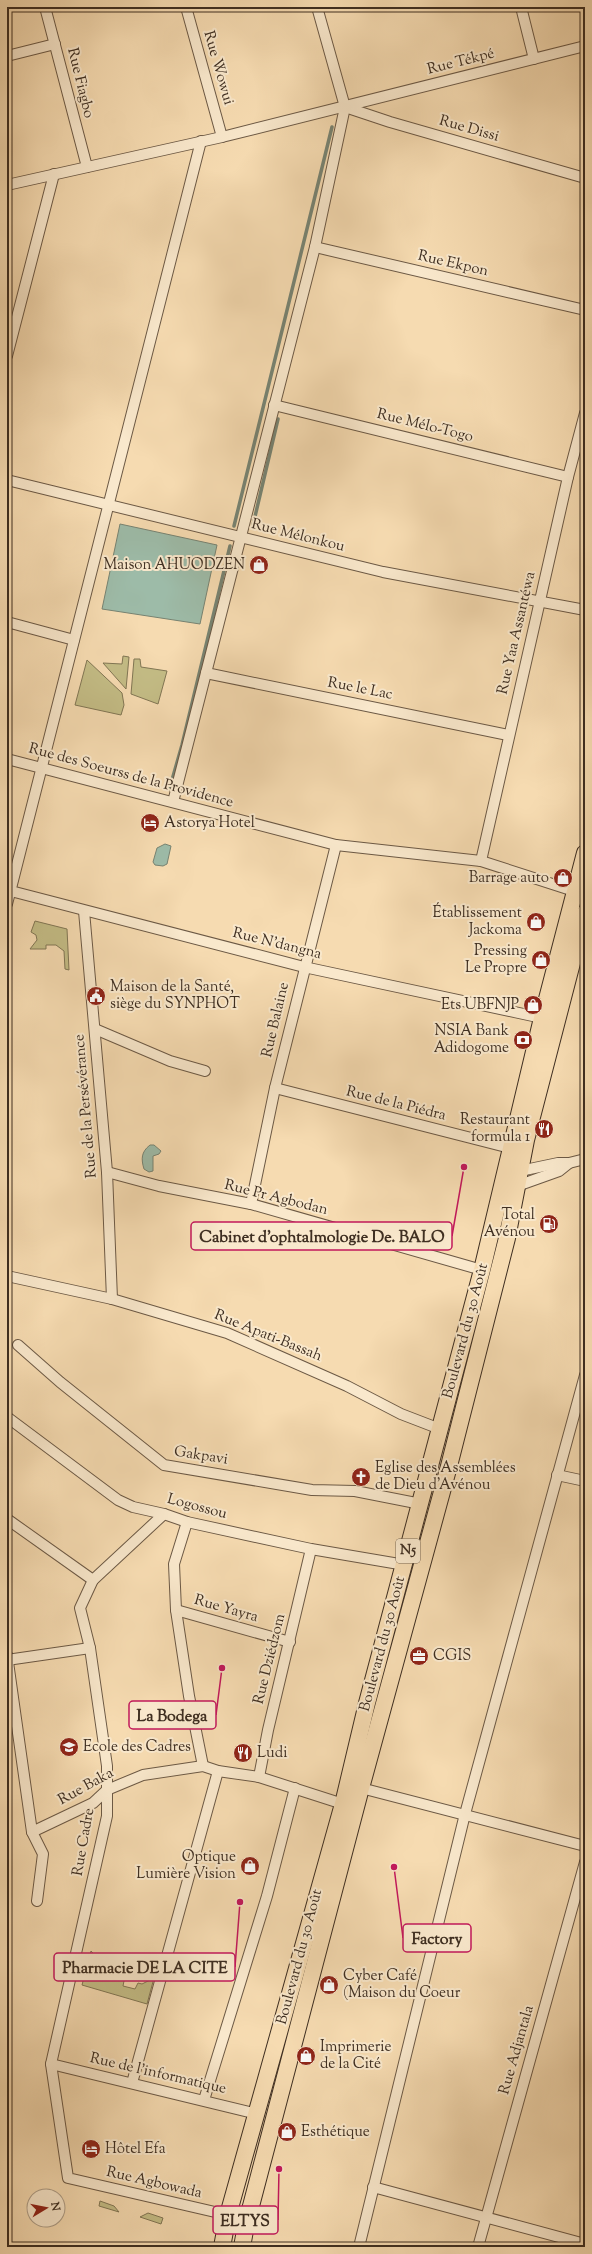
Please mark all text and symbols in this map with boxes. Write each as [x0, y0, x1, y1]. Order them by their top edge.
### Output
street label: Rue Wowui [197, 28, 239, 108]
street label: Rue Tékpé [425, 44, 497, 80]
street label: Rue Fiagbo [61, 46, 99, 120]
street label: Rue Dissi [437, 110, 501, 148]
street label: Rue Ekpon [416, 246, 491, 282]
street label: Rue Mélo-Togo [375, 404, 475, 448]
street label: Rue Mélonkou [249, 514, 347, 558]
shop icon: Maison AHUODZEN [248, 554, 270, 576]
place label: Maison AHUODZEN [103, 555, 245, 576]
street label: Rue Yaa Assantéwa [493, 569, 541, 696]
street label: Rue le Lac [326, 672, 395, 706]
street label: Rue des Soeurss de la Providence [26, 739, 236, 813]
hotel icon: Astorya Hotel [139, 812, 161, 834]
place label: Astorya Hotel [164, 813, 255, 834]
shop icon: Barrage auto [552, 867, 574, 889]
place label: Barrage auto [469, 868, 549, 889]
place label: Établissement Jackoma [433, 902, 522, 941]
shop icon: Établissement Jackoma [525, 911, 547, 933]
street label: Rue N'dangna [230, 923, 324, 965]
place label: Pressing Le Propre [465, 941, 527, 979]
shop icon: Pressing Le Propre [530, 949, 552, 971]
place label: Maison de la Santé, siège du SYNPHOT [110, 977, 240, 1015]
street label: Rue Balaine [257, 980, 295, 1060]
public building icon: Maison de la Santé, siège du SYNPHOT [85, 985, 107, 1007]
shop icon: Ets UBFNJP [522, 994, 544, 1016]
place label: Ets UBFNJP [441, 995, 520, 1016]
place label: NSIA Bank Adidogome [434, 1021, 509, 1059]
bank icon: NSIA Bank Adidogome [512, 1029, 534, 1051]
street label: Rue de la Persévérance [69, 1033, 103, 1179]
street label: Rue de la Piédra [344, 1081, 448, 1127]
place label: Restaurant formula 1 [460, 1110, 530, 1148]
restaurant icon: Restaurant formula 1 [533, 1118, 555, 1140]
street label: Rue Pr Agbodan [222, 1175, 330, 1221]
place label: Total Avénou [484, 1205, 535, 1243]
fuel station icon: Total Avénou [538, 1213, 560, 1235]
callout: Cabinet d'ophtalmologie De. BALO [191, 1222, 452, 1250]
text: Cabinet d'ophtalmologie De. BALO [199, 1227, 445, 1250]
street label: Boulevard du 30 Août [438, 1261, 494, 1401]
street label: Rue Apati-Bassah [211, 1305, 325, 1367]
street label: Gakpavi [173, 1441, 229, 1471]
place label: Eglise des Assemblées de Dieu d'Avénou [375, 1458, 516, 1496]
church icon: Eglise des Assemblées de Dieu d'Avénou [350, 1466, 372, 1488]
street label: Logossou [165, 1489, 230, 1525]
road number: N5 [396, 1539, 420, 1563]
street label: Boulevard du 30 Août [355, 1574, 411, 1714]
street label: Rue Yayra [192, 1590, 260, 1628]
street label: Rue Dziédzom [249, 1611, 292, 1706]
office icon: CGIS [408, 1645, 430, 1667]
place label: CGIS [433, 1646, 471, 1667]
callout: La Bodega [129, 1701, 216, 1729]
text: La Bodega [137, 1706, 208, 1729]
school or university icon: Ecole des Cadres [58, 1736, 80, 1758]
place label: Ecole des Cadres [83, 1737, 191, 1758]
restaurant icon: Ludi [232, 1742, 254, 1764]
place label: Ludi [257, 1743, 287, 1764]
street label: Rue Baka [54, 1763, 118, 1811]
street label: Rue Cadre [68, 1806, 100, 1878]
place label: Optique Lumière Vision [136, 1847, 236, 1885]
shop icon: Optique Lumière Vision [239, 1855, 261, 1877]
street label: Boulevard du 30 Août [272, 1887, 328, 2027]
callout: Factory [403, 1924, 471, 1952]
text: Factory [411, 1929, 463, 1952]
callout: Pharmacie DE LA CITE [54, 1953, 235, 1981]
text: Pharmacie DE LA CITE [62, 1958, 228, 1981]
place label: Cyber Café (Maison du Coeur [343, 1966, 461, 2004]
shop icon: Cyber Café (Maison du Coeur [318, 1974, 340, 1996]
street label: Rue Adjantala [494, 2003, 540, 2097]
place label: Imprimerie de la Cité [320, 2037, 391, 2075]
shop icon: Imprimerie de la Cité [295, 2045, 317, 2067]
street label: Rue de l'informatique [88, 2048, 228, 2100]
shop icon: Esthétique [276, 2121, 298, 2143]
place label: Esthétique [301, 2122, 370, 2143]
hotel icon: Hôtel Efa [80, 2138, 102, 2160]
place label: Hôtel Efa [105, 2139, 166, 2160]
street label: Rue Agbowada [104, 2162, 204, 2204]
north arrow [26, 2188, 66, 2228]
text: N [46, 2200, 64, 2212]
callout: ELTYS [213, 2206, 278, 2234]
text: ELTYS [220, 2211, 270, 2234]

